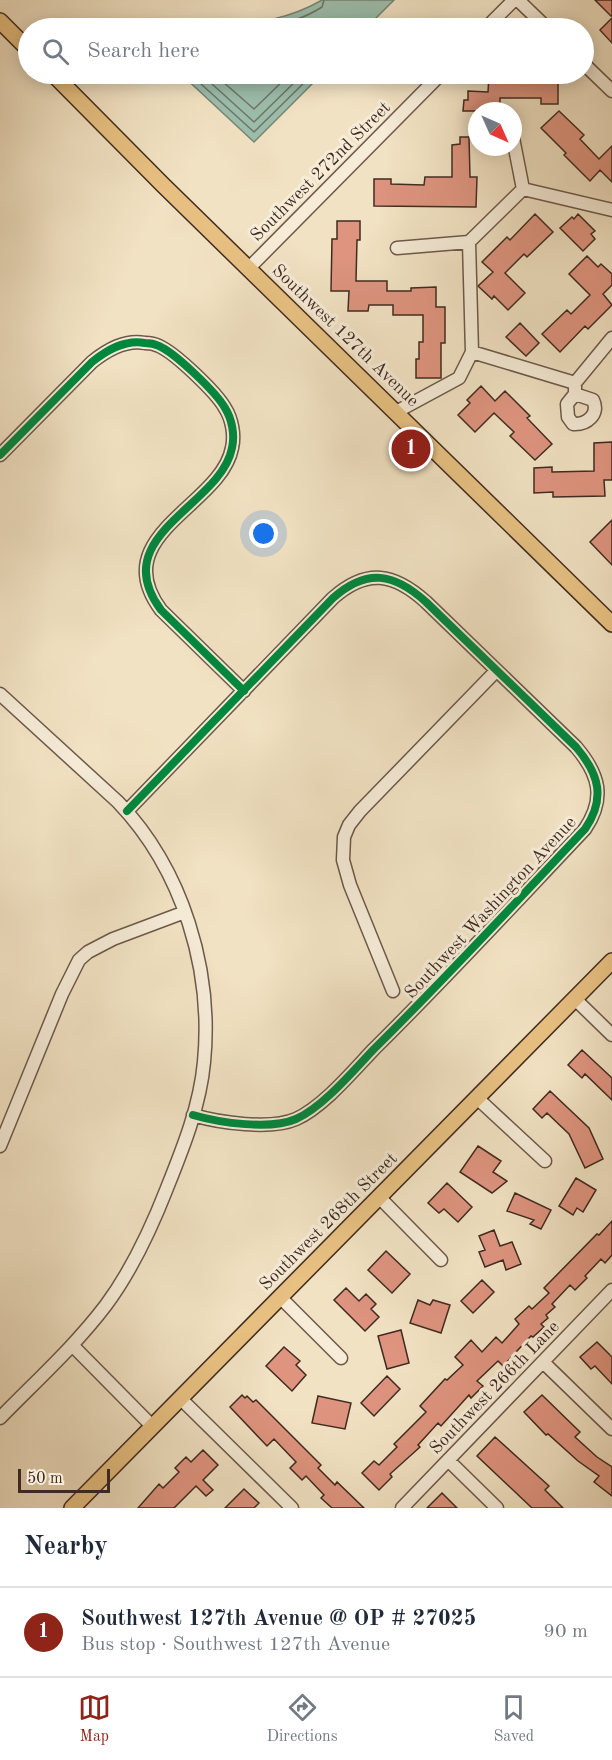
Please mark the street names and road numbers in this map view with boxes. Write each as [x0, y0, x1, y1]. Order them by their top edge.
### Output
street label: Southwest 272nd Street [247, 98, 394, 245]
street label: Southwest 127th Avenue [269, 261, 422, 410]
street label: Southwest Washington Avenue [402, 813, 580, 1002]
street label: Southwest 268th Street [256, 1149, 401, 1294]
street label: Southwest 266th Lane [427, 1318, 563, 1458]

